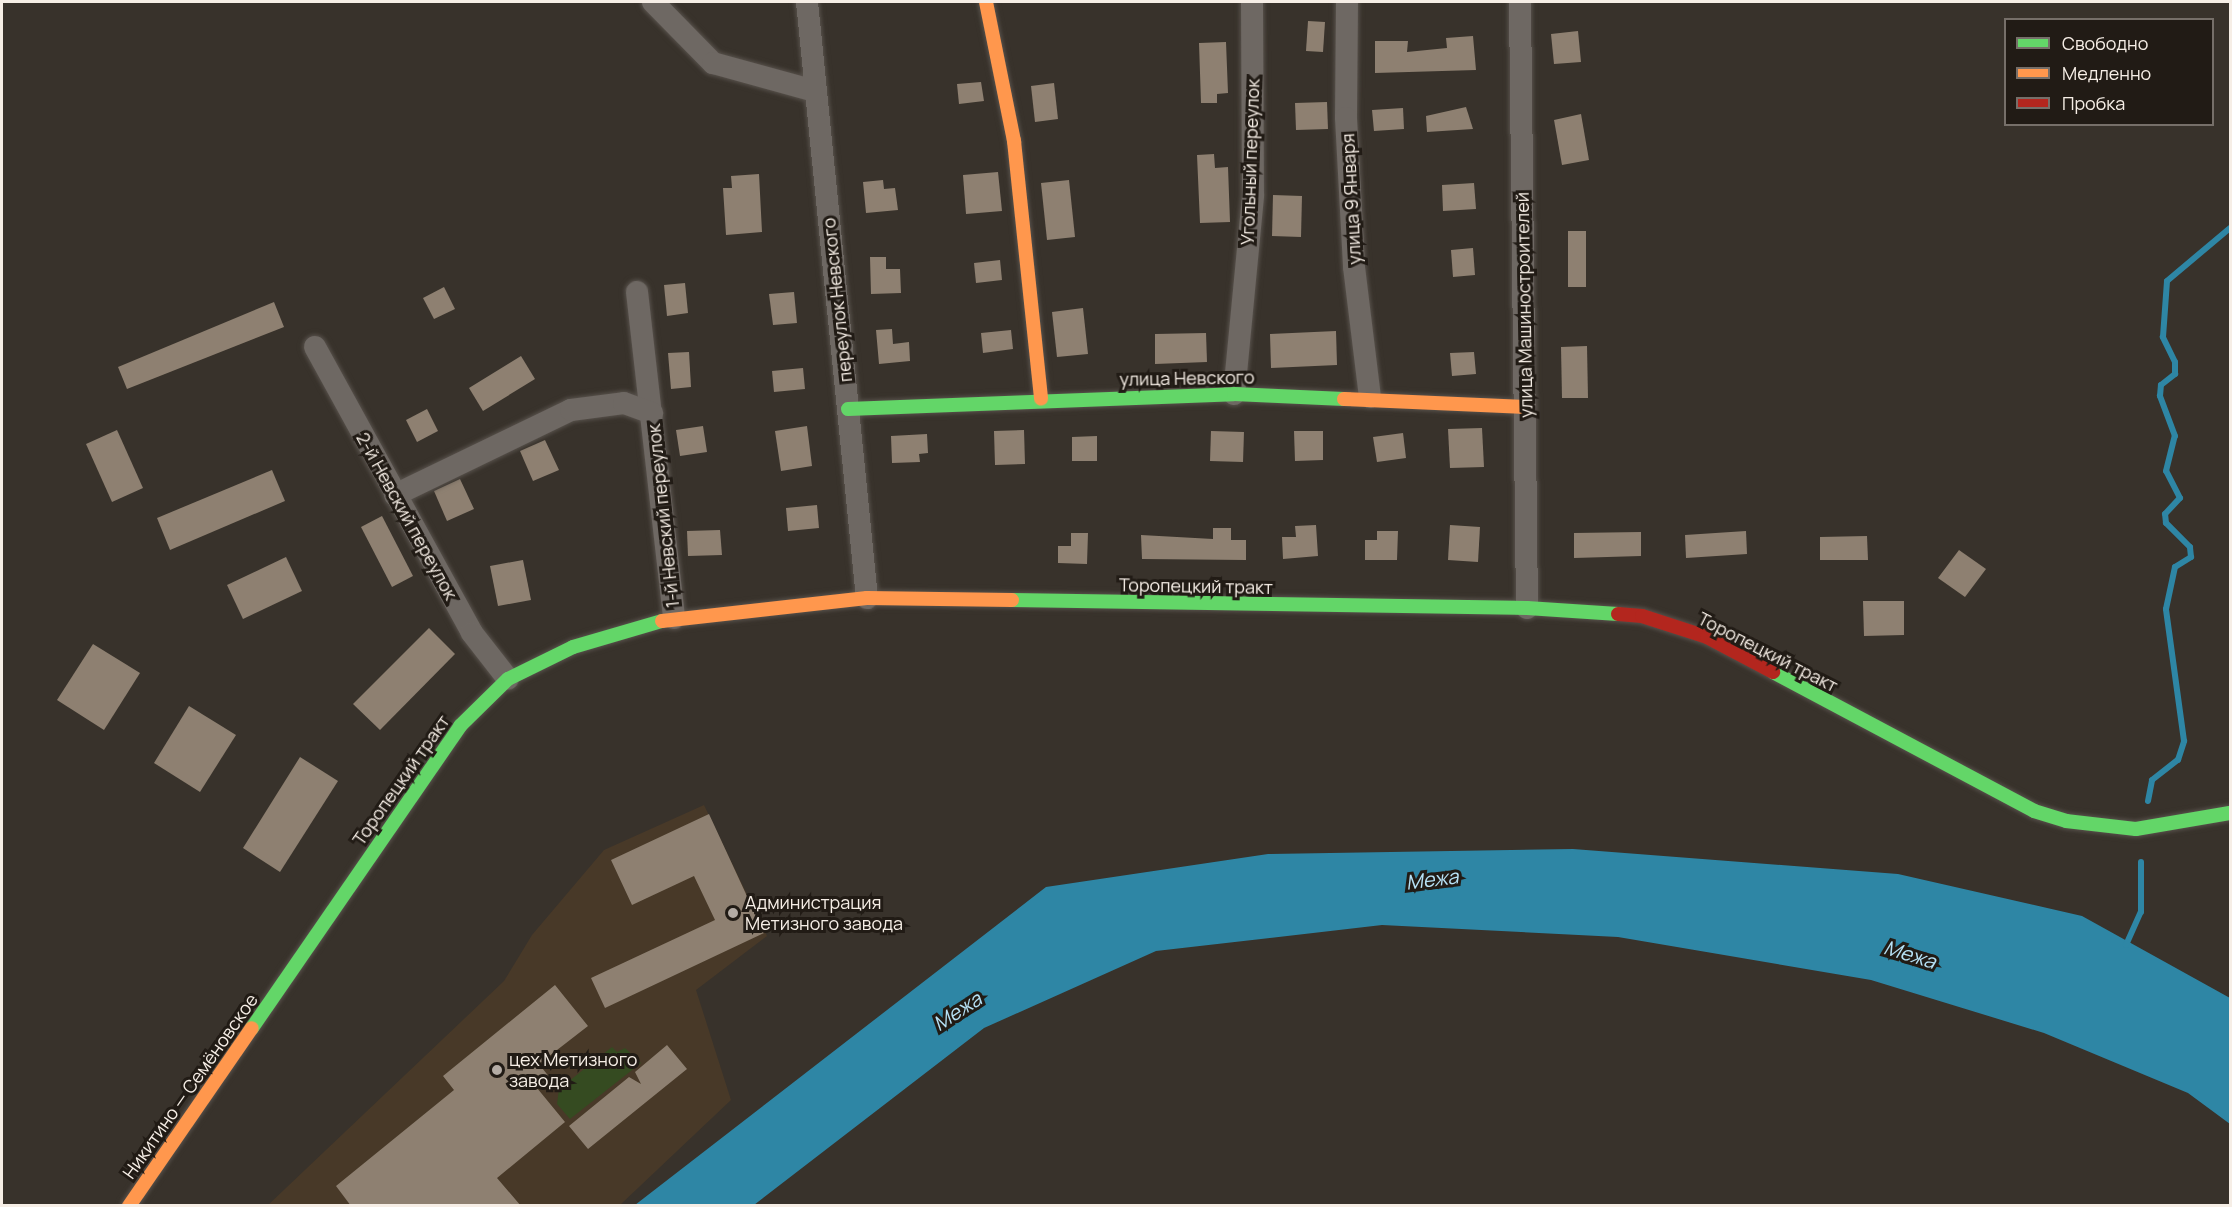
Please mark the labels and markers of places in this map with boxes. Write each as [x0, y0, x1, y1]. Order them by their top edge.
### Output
place label: Администрация Метизного завода [745, 892, 903, 934]
marker: Администрация Метизного завода [726, 906, 740, 920]
place label: цех Метизного завода [509, 1049, 637, 1092]
marker: цех Метизного завода [490, 1063, 504, 1077]

